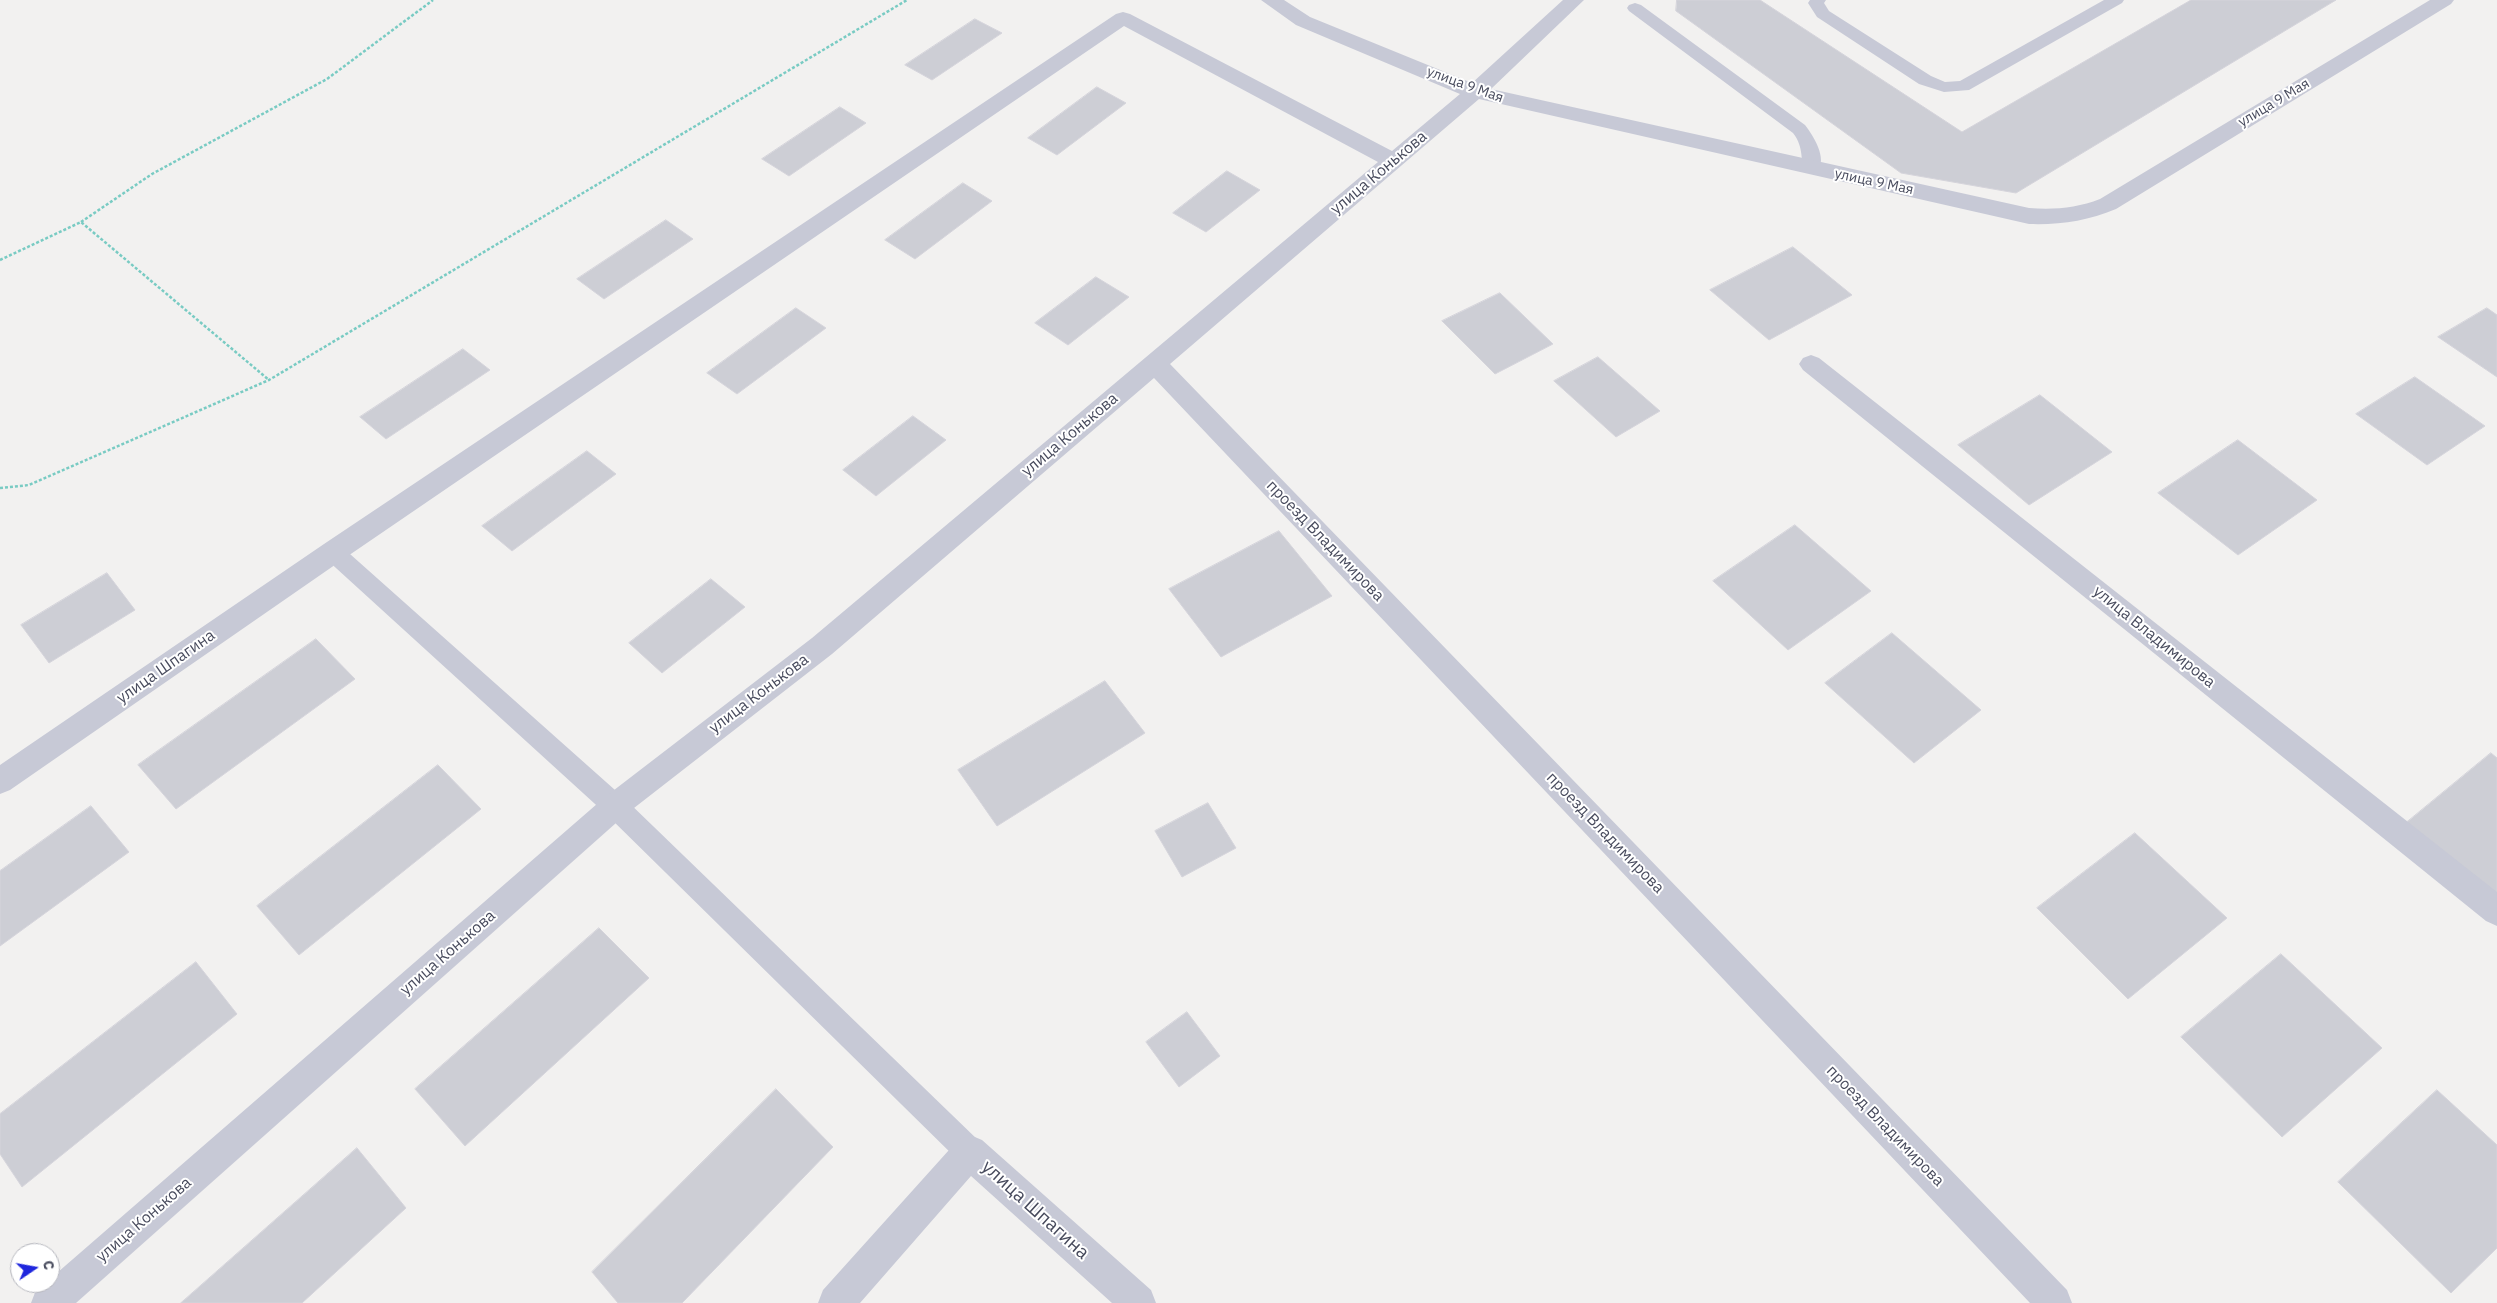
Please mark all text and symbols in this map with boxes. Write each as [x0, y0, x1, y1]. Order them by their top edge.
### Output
street label: улица 9 Мая [1424, 63, 1506, 107]
street label: улица 9 Мая [2235, 75, 2313, 131]
street label: улица Конькова [1327, 127, 1431, 219]
street label: улица 9 Мая [1833, 165, 1915, 199]
street label: улица Конькова [1018, 389, 1122, 481]
street label: проезд Владимирова [1262, 476, 1388, 606]
street label: улица Владимирова [2089, 582, 2219, 692]
street label: улица Шпагина [113, 626, 219, 708]
street label: улица Конькова [705, 650, 813, 738]
street label: проезд Владимирова [1542, 768, 1668, 898]
street label: улица Конькова [396, 906, 500, 1000]
street label: проезд Владимирова [1822, 1061, 1948, 1191]
street label: улица Шпагина [976, 1156, 1094, 1264]
street label: улица Конькова [92, 1173, 196, 1267]
north arrow [10, 1243, 60, 1293]
text: С [39, 1259, 58, 1271]

